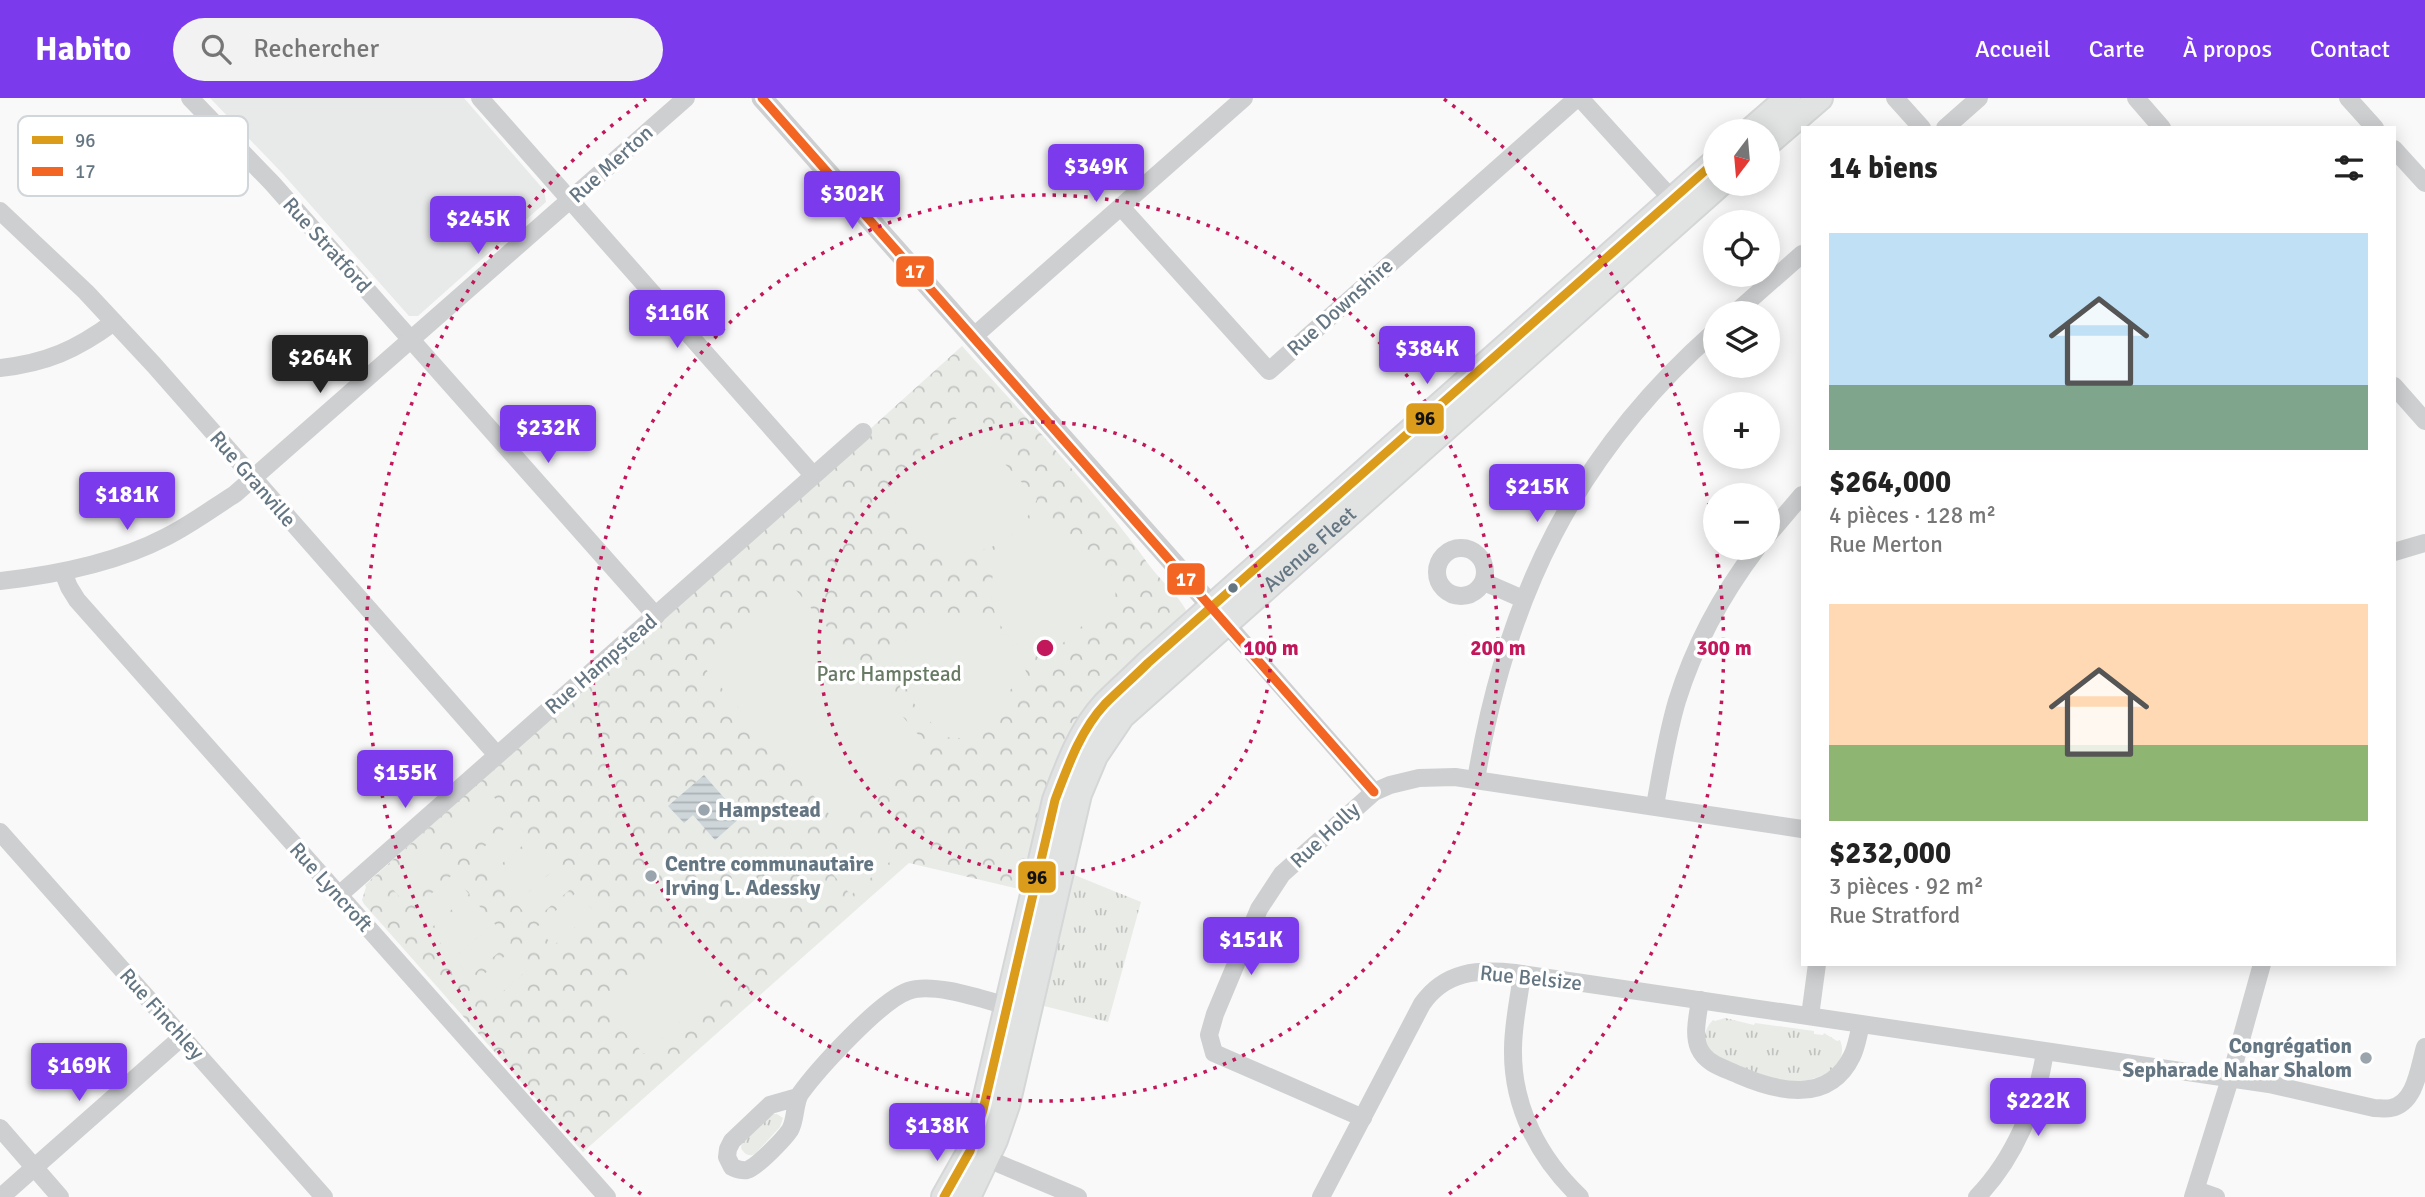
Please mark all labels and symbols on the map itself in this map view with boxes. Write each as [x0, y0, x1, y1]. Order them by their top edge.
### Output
legend [18, 116, 248, 196]
north arrow [1703, 119, 1780, 196]
street label: Rue Merton [564, 120, 658, 208]
text: 96 [75, 129, 96, 153]
pin: $349K [1047, 144, 1145, 204]
text: 17 [75, 160, 96, 184]
pin: $302K [803, 172, 901, 231]
street label: Rue Stratford [277, 192, 377, 298]
pin: $245K [429, 197, 527, 256]
street label: Rue Downshire [1282, 253, 1398, 361]
line badge: 17 [895, 255, 935, 288]
text: 17 [905, 260, 925, 284]
pin: $116K [628, 290, 726, 350]
pin: $384K [1378, 327, 1476, 386]
pin: $264K [271, 336, 369, 395]
line badge: 96 [1405, 402, 1445, 435]
pin: $232K [499, 406, 597, 465]
text: 96 [1415, 407, 1435, 431]
street label: Rue Granville [204, 426, 302, 532]
pin: $215K [1488, 464, 1586, 524]
pin: $181K [78, 472, 176, 532]
street label: Avenue Fleet [1258, 501, 1362, 597]
line badge: 17 [1166, 562, 1206, 596]
text: 17 [1176, 568, 1196, 592]
unlabelled marker [1226, 581, 1240, 595]
street label: Rue Hampstead [540, 608, 662, 720]
text: 100 m [1243, 635, 1299, 661]
text: 200 m [1470, 635, 1526, 661]
text: 300 m [1696, 635, 1752, 661]
centre of rings [1033, 636, 1057, 660]
park label: Parc Hampstead [816, 661, 962, 687]
pin: $155K [356, 750, 454, 810]
street label: Rue Holly [1285, 796, 1365, 874]
place label: Hampstead [718, 797, 821, 823]
marker: Hampstead [696, 802, 712, 818]
street label: Rue Lyncroft [284, 837, 378, 937]
place label: Centre communautaire Irving L. Adessky [665, 851, 874, 901]
line badge: 96 [1017, 860, 1057, 894]
text: 96 [1027, 866, 1047, 890]
marker: Centre communautaire Irving L. Adessky [643, 868, 659, 884]
pin: $151K [1202, 918, 1300, 977]
street label: Rue Belsize [1479, 960, 1583, 996]
street label: Rue Finchley [114, 963, 210, 1065]
place label: Congrégation Sepharade Nahar Shalom [2123, 1033, 2352, 1083]
pin: $169K [30, 1044, 128, 1103]
marker: Congrégation Sepharade Nahar Shalom [2358, 1050, 2374, 1066]
pin: $222K [1989, 1079, 2087, 1138]
pin: $138K [888, 1104, 986, 1163]

